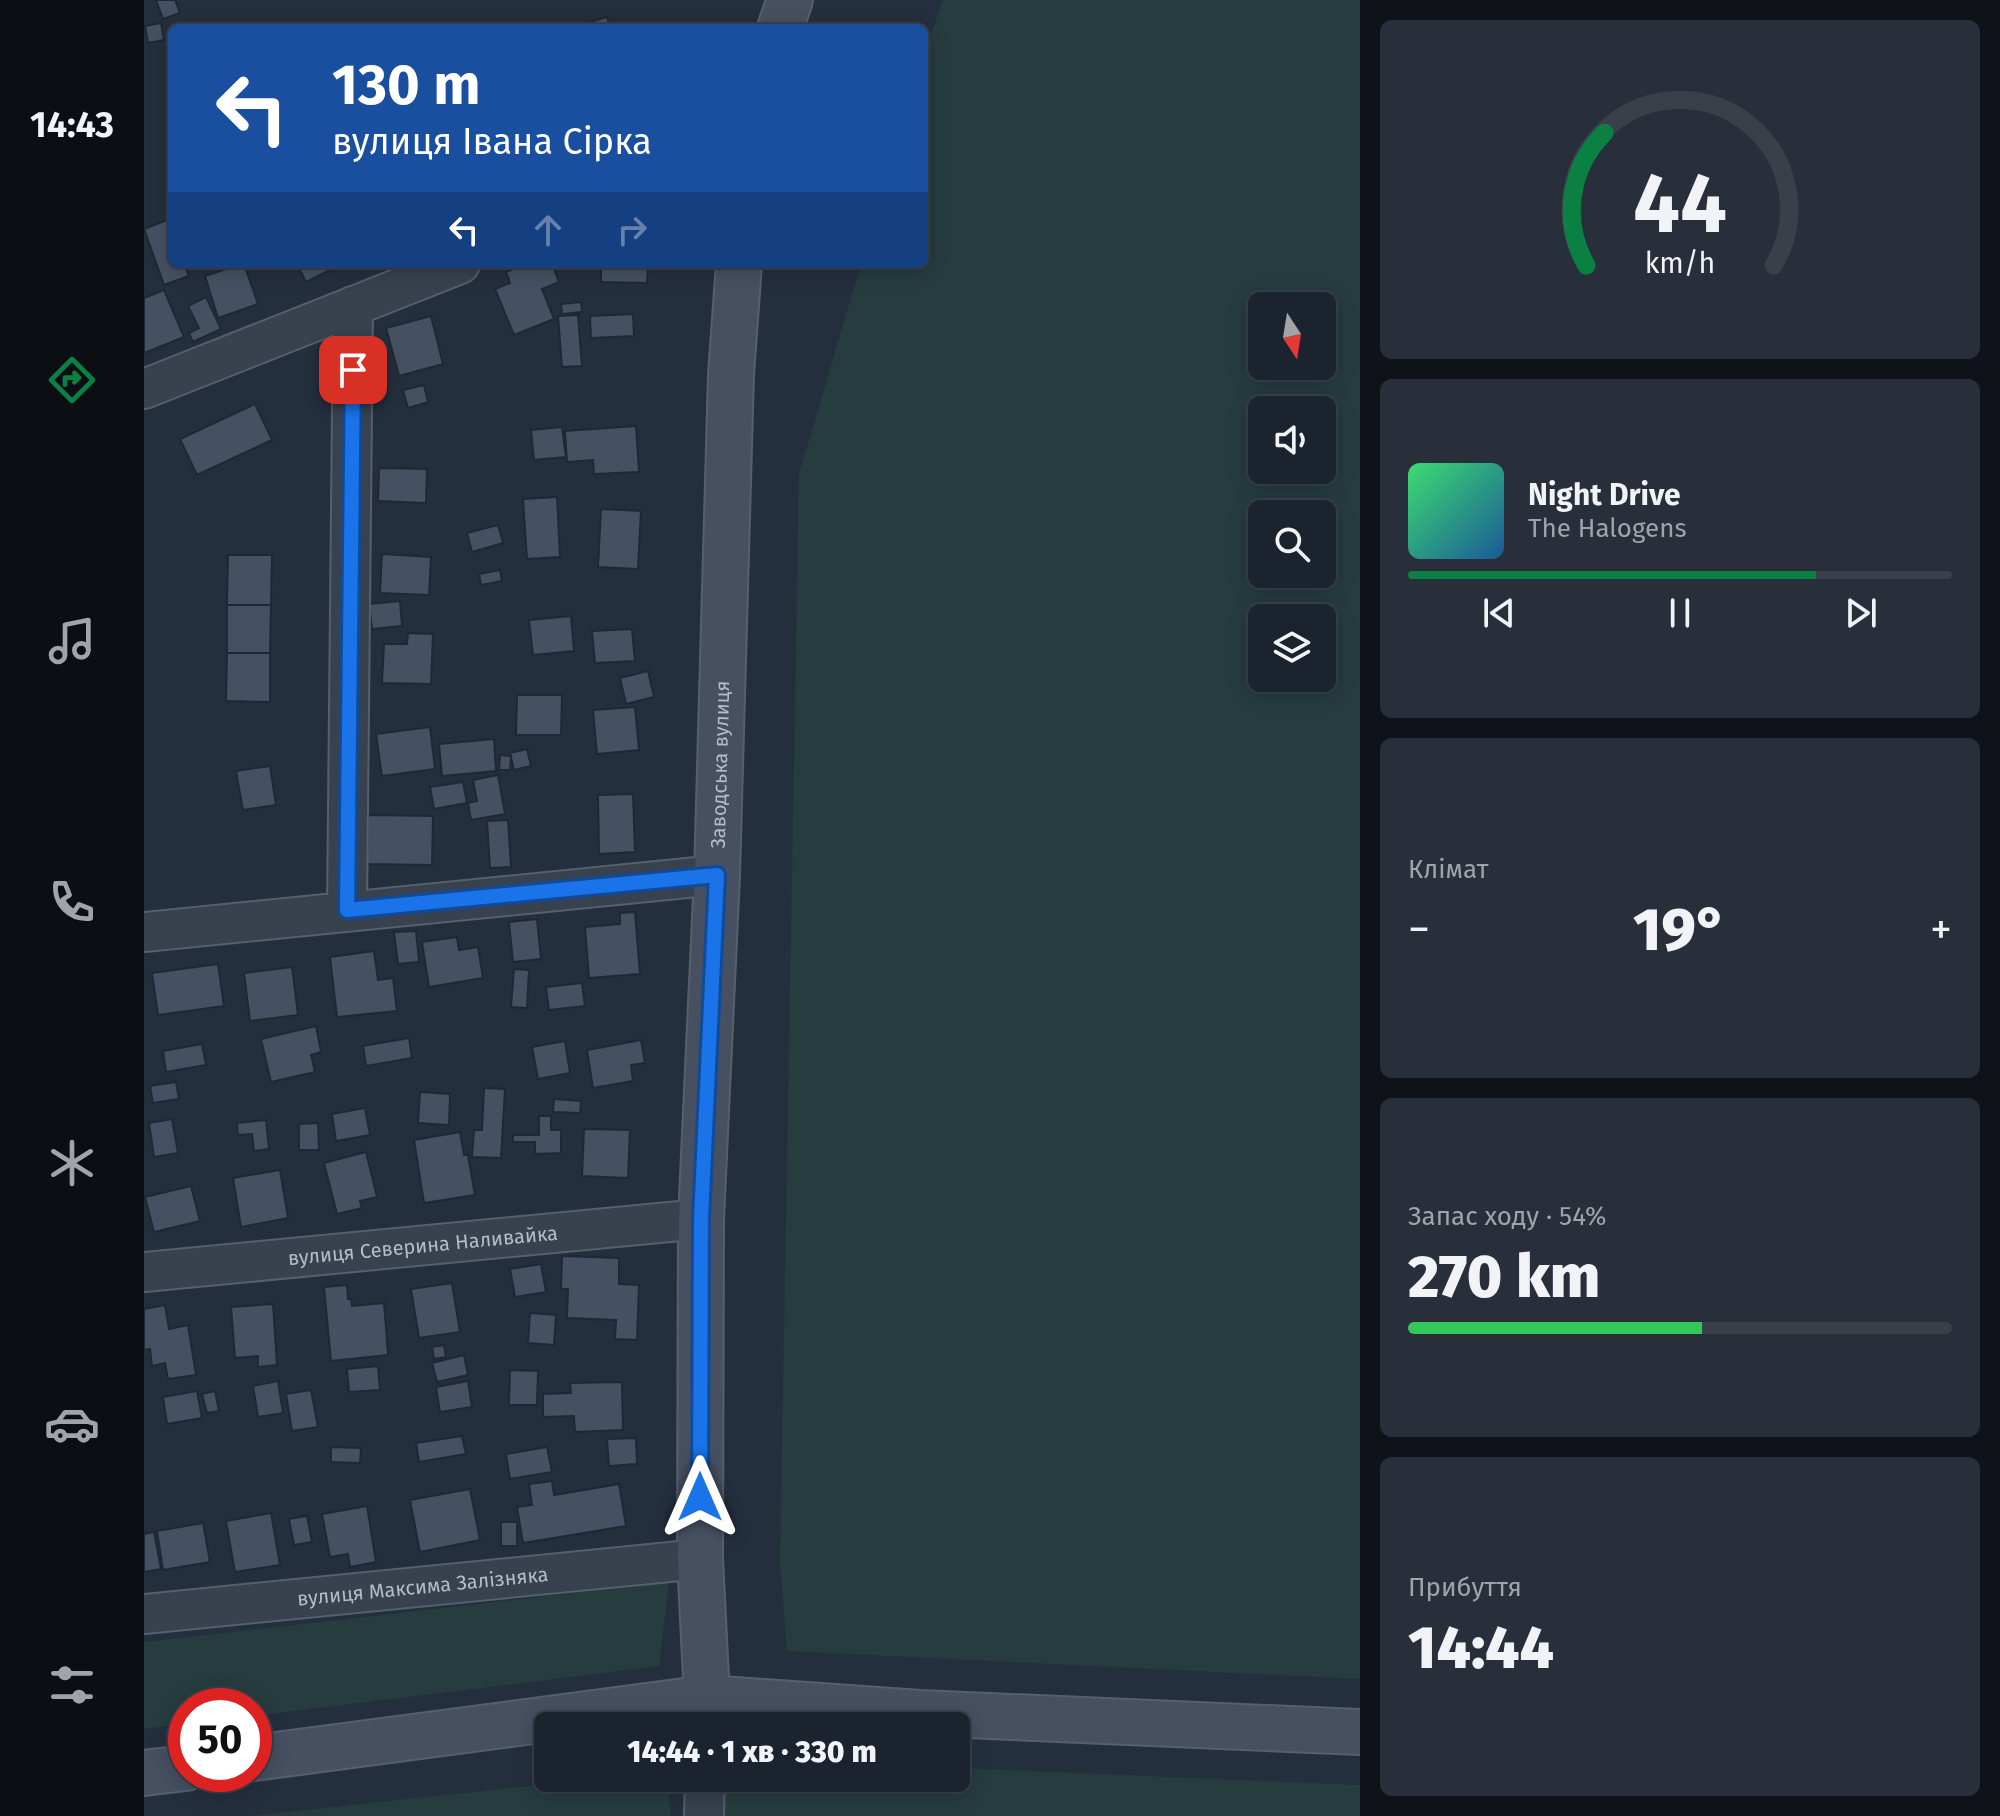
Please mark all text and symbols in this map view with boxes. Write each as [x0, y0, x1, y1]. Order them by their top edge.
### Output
text: 130 m [332, 52, 480, 119]
icon: left [200, 56, 304, 160]
text: 14:43 [30, 103, 114, 147]
text: вулиця Івана Сірка [332, 120, 652, 164]
text: 44 [1633, 153, 1727, 253]
icon: left [442, 208, 486, 252]
icon: ahead [526, 208, 570, 252]
icon: right [610, 208, 654, 252]
text: km/h [1645, 246, 1715, 281]
north arrow [1248, 292, 1336, 380]
map controls [1248, 292, 1336, 692]
pin [319, 336, 387, 404]
icon: arrive [331, 348, 375, 392]
icon: directions [44, 352, 100, 408]
button: sound [1248, 396, 1336, 484]
text: Night Drive [1528, 477, 1681, 513]
button: search [1248, 500, 1336, 588]
text: The Halogens [1528, 513, 1687, 544]
icon: previous [1477, 591, 1521, 635]
icon: pause [1658, 591, 1702, 635]
icon: next [1839, 591, 1883, 635]
button: layers [1248, 604, 1336, 692]
icon: music [44, 613, 100, 669]
street label: Заводська вулиця [706, 680, 734, 849]
text: Клімат [1408, 854, 1488, 885]
icon: phone [44, 874, 100, 930]
text: 19° [1633, 894, 1727, 966]
text: − [1408, 903, 1430, 956]
text: + [1930, 903, 1952, 956]
icon: climate [44, 1135, 100, 1191]
text: Запас ходу · 54% [1408, 1201, 1606, 1232]
street label: вулиця Северина Наливайка [287, 1221, 559, 1270]
text: 270 km [1408, 1241, 1600, 1313]
icon: car [44, 1396, 100, 1452]
position arrow [658, 1455, 742, 1539]
street label: вулиця Максима Залізняка [296, 1562, 549, 1611]
text: Прибуття [1408, 1572, 1522, 1603]
text: 14:44 [1408, 1612, 1554, 1684]
icon: filters [44, 1657, 100, 1713]
speed limit sign: 50 [168, 1688, 272, 1792]
text: 14:44 · 1 хв · 330 m [627, 1734, 877, 1770]

